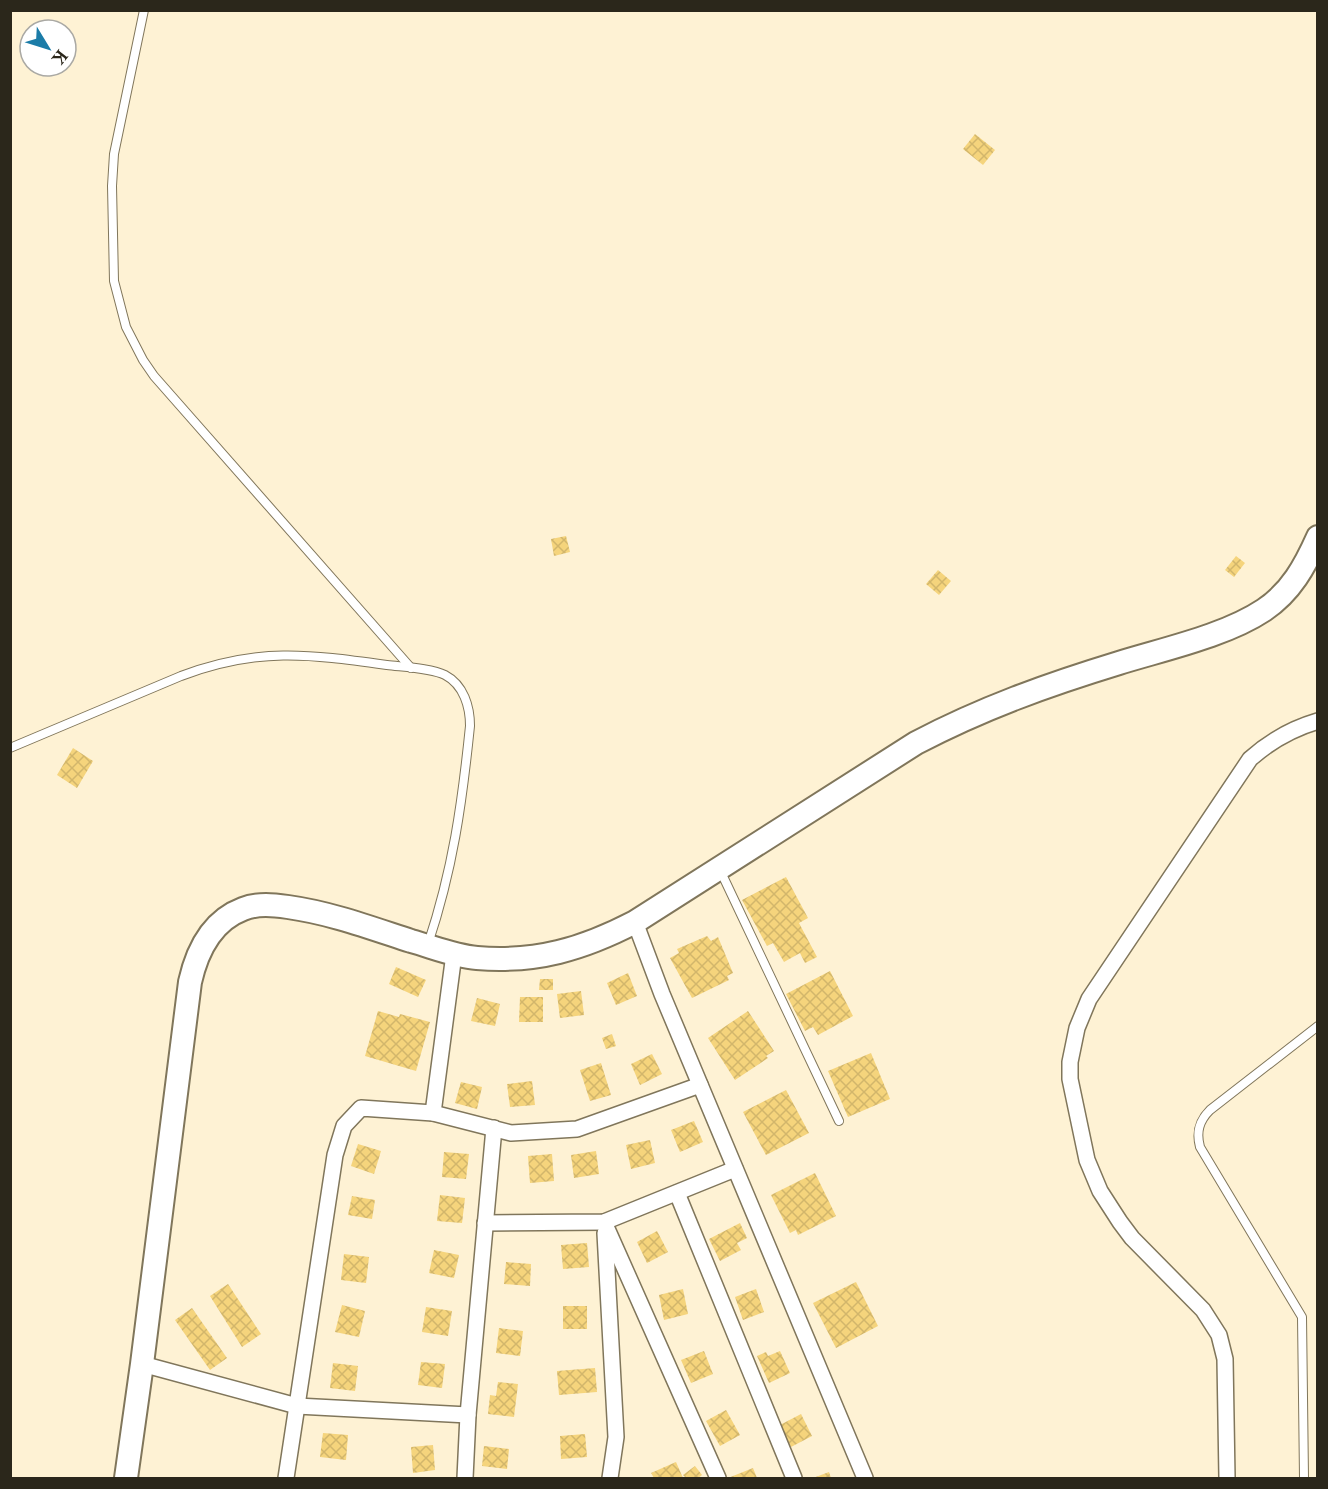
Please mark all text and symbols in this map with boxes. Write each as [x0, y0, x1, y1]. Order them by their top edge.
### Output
north arrow [18, 18, 78, 78]
text: K [47, 46, 72, 69]

